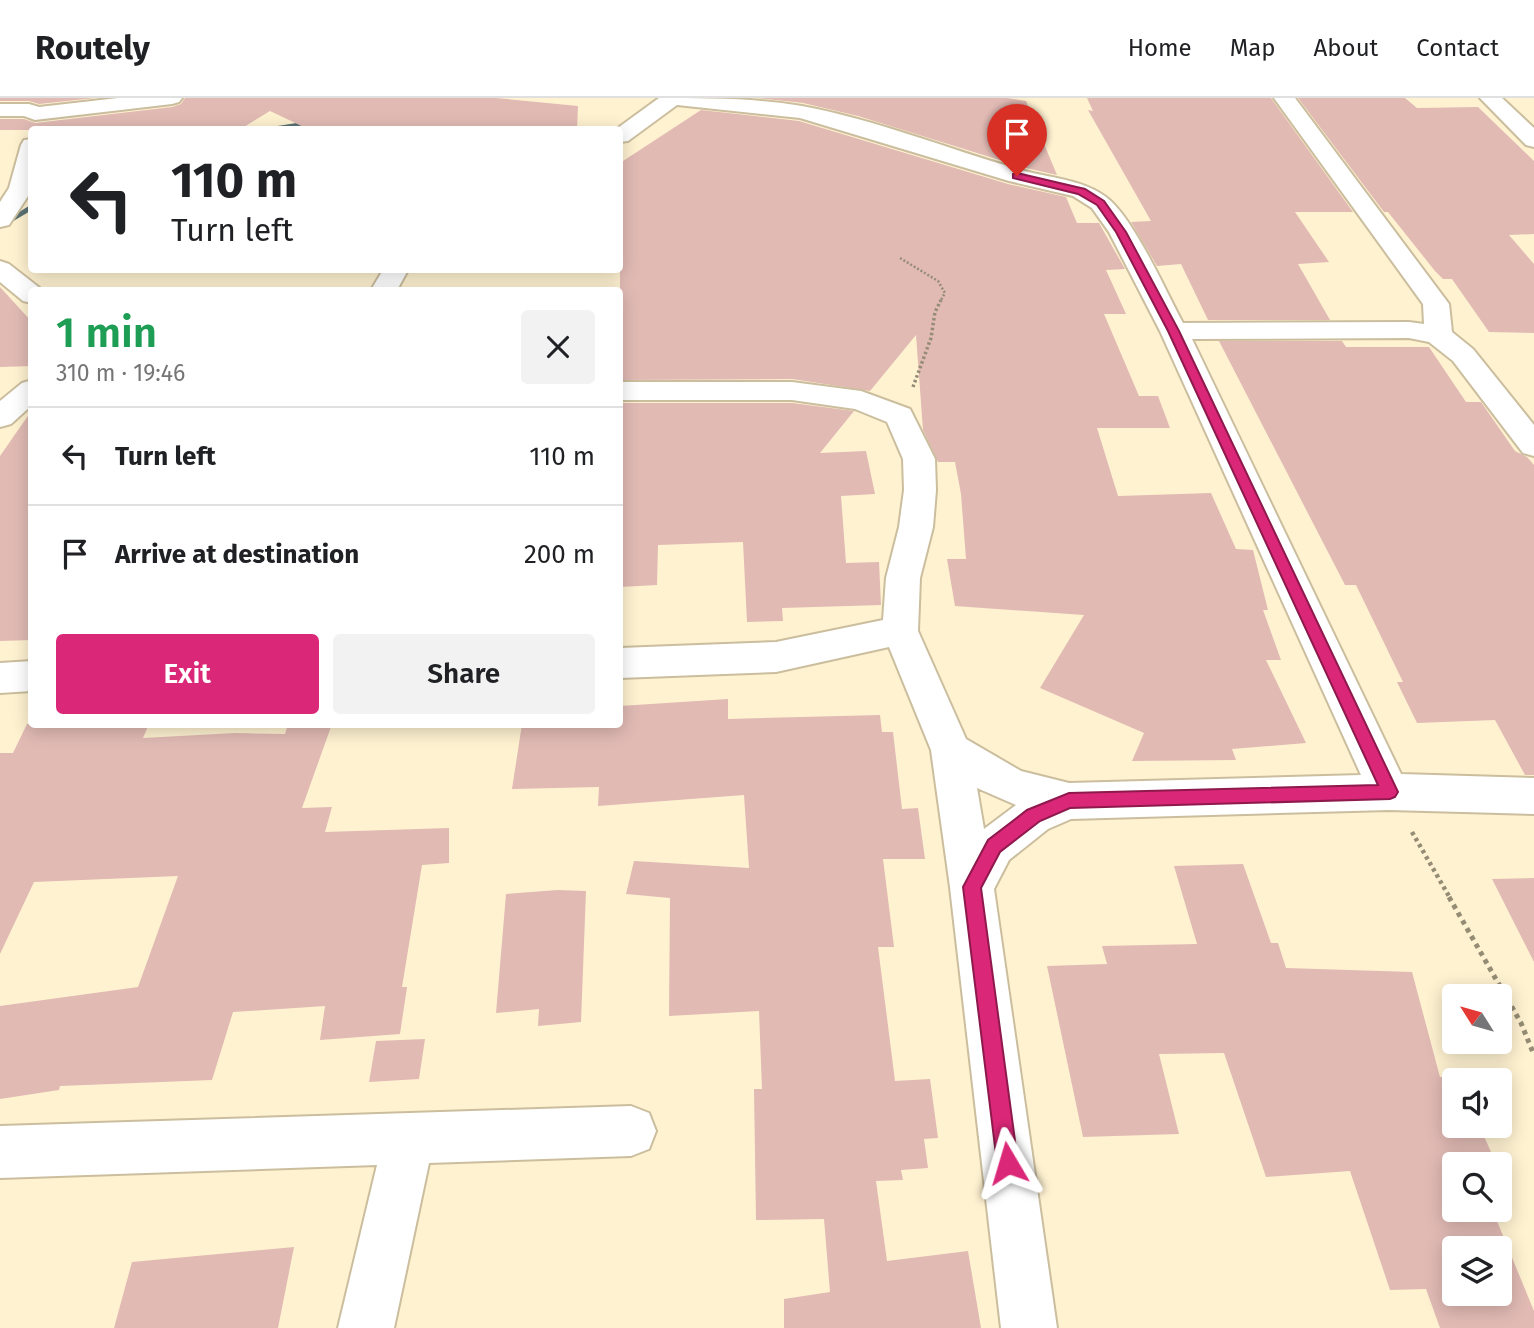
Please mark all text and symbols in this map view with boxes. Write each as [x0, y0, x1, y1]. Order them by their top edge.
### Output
text: Routely [35, 28, 150, 68]
text: Home [1128, 34, 1192, 62]
text: Map [1230, 34, 1276, 62]
text: About [1314, 34, 1378, 62]
text: Contact [1416, 34, 1499, 62]
pin [987, 104, 1047, 176]
icon: arrive [998, 115, 1036, 153]
text: 110 m [171, 151, 297, 210]
icon: left [56, 154, 147, 245]
text: Turn left [171, 211, 293, 249]
text: 1 min [56, 308, 157, 358]
button: close [521, 310, 595, 384]
text: 310 m · 19:46 [56, 359, 185, 387]
icon: left [56, 437, 94, 475]
text: Turn left [115, 441, 216, 472]
text: 110 m [529, 441, 595, 472]
icon: arrive [56, 535, 94, 573]
text: Arrive at destination [115, 539, 359, 570]
text: 200 m [524, 539, 595, 570]
button: Exit [56, 634, 319, 714]
button: Share [333, 634, 595, 714]
north arrow [1442, 984, 1512, 1054]
map controls [1442, 984, 1512, 1306]
button: sound [1442, 1068, 1512, 1138]
position arrow [971, 1126, 1045, 1200]
button: search [1442, 1152, 1512, 1222]
button: layers [1442, 1236, 1512, 1306]

